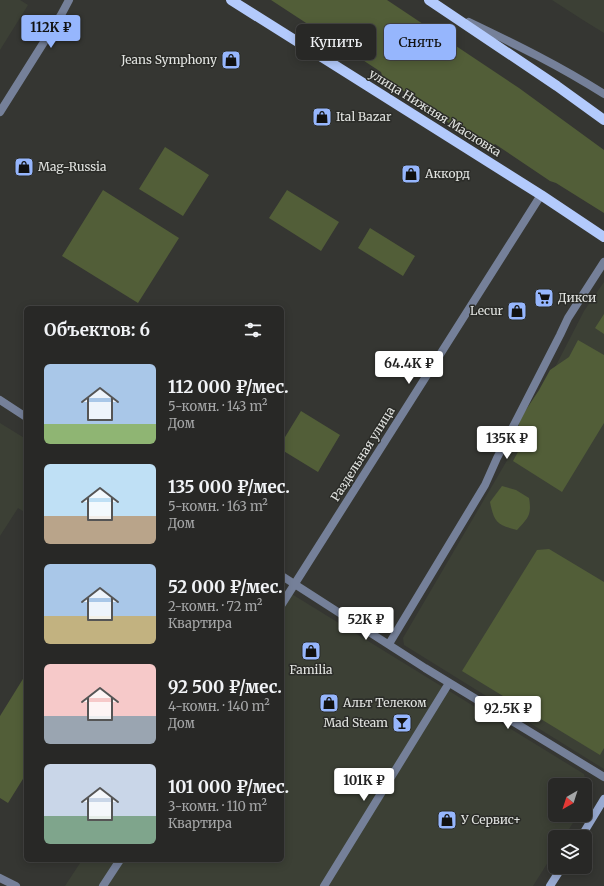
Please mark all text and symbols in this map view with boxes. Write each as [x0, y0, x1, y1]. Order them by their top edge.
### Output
pin: 112K ₽ [18, 15, 84, 49]
text: 112K ₽ [30, 19, 72, 36]
chip: Купить [296, 24, 376, 60]
chip: Снять [384, 24, 456, 60]
shop icon: Jeans Symphony [220, 49, 242, 71]
place label: Jeans Symphony [120, 52, 217, 67]
street label: улица Нижняя Масловка [366, 66, 505, 160]
shop icon: Ital Bazar [311, 106, 333, 128]
place label: Ital Bazar [336, 109, 392, 124]
shop icon: Mag-Russia [13, 156, 35, 178]
place label: Mag-Russia [38, 159, 107, 174]
shop icon: Аккорд [400, 163, 422, 185]
place label: Аккорд [424, 166, 470, 181]
supermarket icon: Дикси [533, 287, 555, 309]
place label: Дикси [558, 290, 596, 305]
shop icon: Lecur [506, 300, 528, 322]
place label: Lecur [470, 303, 504, 318]
text: Объектов: 6 [44, 319, 150, 341]
icon: filters [242, 319, 264, 341]
pin: 64.4K ₽ [372, 351, 446, 385]
text: 64.4K ₽ [384, 355, 434, 372]
text: 112 000 ₽/мес. [168, 376, 289, 398]
icon: home [76, 380, 124, 428]
text: 5-комн. · 143 m² [168, 398, 267, 415]
street label: Раздельная улица [327, 403, 398, 504]
text: Дом [168, 415, 195, 432]
pin: 135K ₽ [474, 426, 540, 460]
text: 135K ₽ [486, 430, 528, 447]
text: 135 000 ₽/мес. [168, 476, 290, 498]
icon: home [76, 480, 124, 528]
text: 5-комн. · 163 m² [168, 498, 268, 515]
text: Дом [168, 515, 195, 532]
text: 52 000 ₽/мес. [168, 576, 283, 598]
icon: home [76, 580, 124, 628]
text: 2-комн. · 72 m² [168, 598, 262, 615]
pin: 52K ₽ [338, 607, 394, 641]
text: 52K ₽ [348, 611, 384, 628]
text: Квартира [168, 615, 232, 632]
shop icon: Familia [300, 640, 322, 662]
place label: Familia [289, 662, 333, 677]
text: 92 500 ₽/мес. [168, 676, 282, 698]
icon: home [76, 680, 124, 728]
shop icon: Альт Телеком [318, 692, 340, 714]
place label: Альт Телеком [342, 695, 427, 710]
pin: 92.5K ₽ [471, 696, 545, 730]
text: 4-комн. · 140 m² [168, 698, 270, 715]
text: 92.5K ₽ [484, 700, 532, 717]
bar icon: Mad Steam [391, 712, 413, 734]
text: Дом [168, 715, 195, 732]
place label: Mad Steam [323, 715, 388, 730]
pin: 101K ₽ [331, 768, 397, 802]
text: 101K ₽ [343, 772, 385, 789]
text: 101 000 ₽/мес. [168, 776, 289, 798]
north arrow [548, 778, 592, 822]
map controls [548, 778, 592, 874]
icon: home [76, 780, 124, 828]
text: 3-комн. · 110 m² [168, 798, 267, 815]
shop icon: У Сервис+ [436, 809, 458, 831]
place label: У Сервис+ [460, 812, 521, 827]
text: Квартира [168, 815, 232, 832]
button: layers [548, 830, 592, 874]

